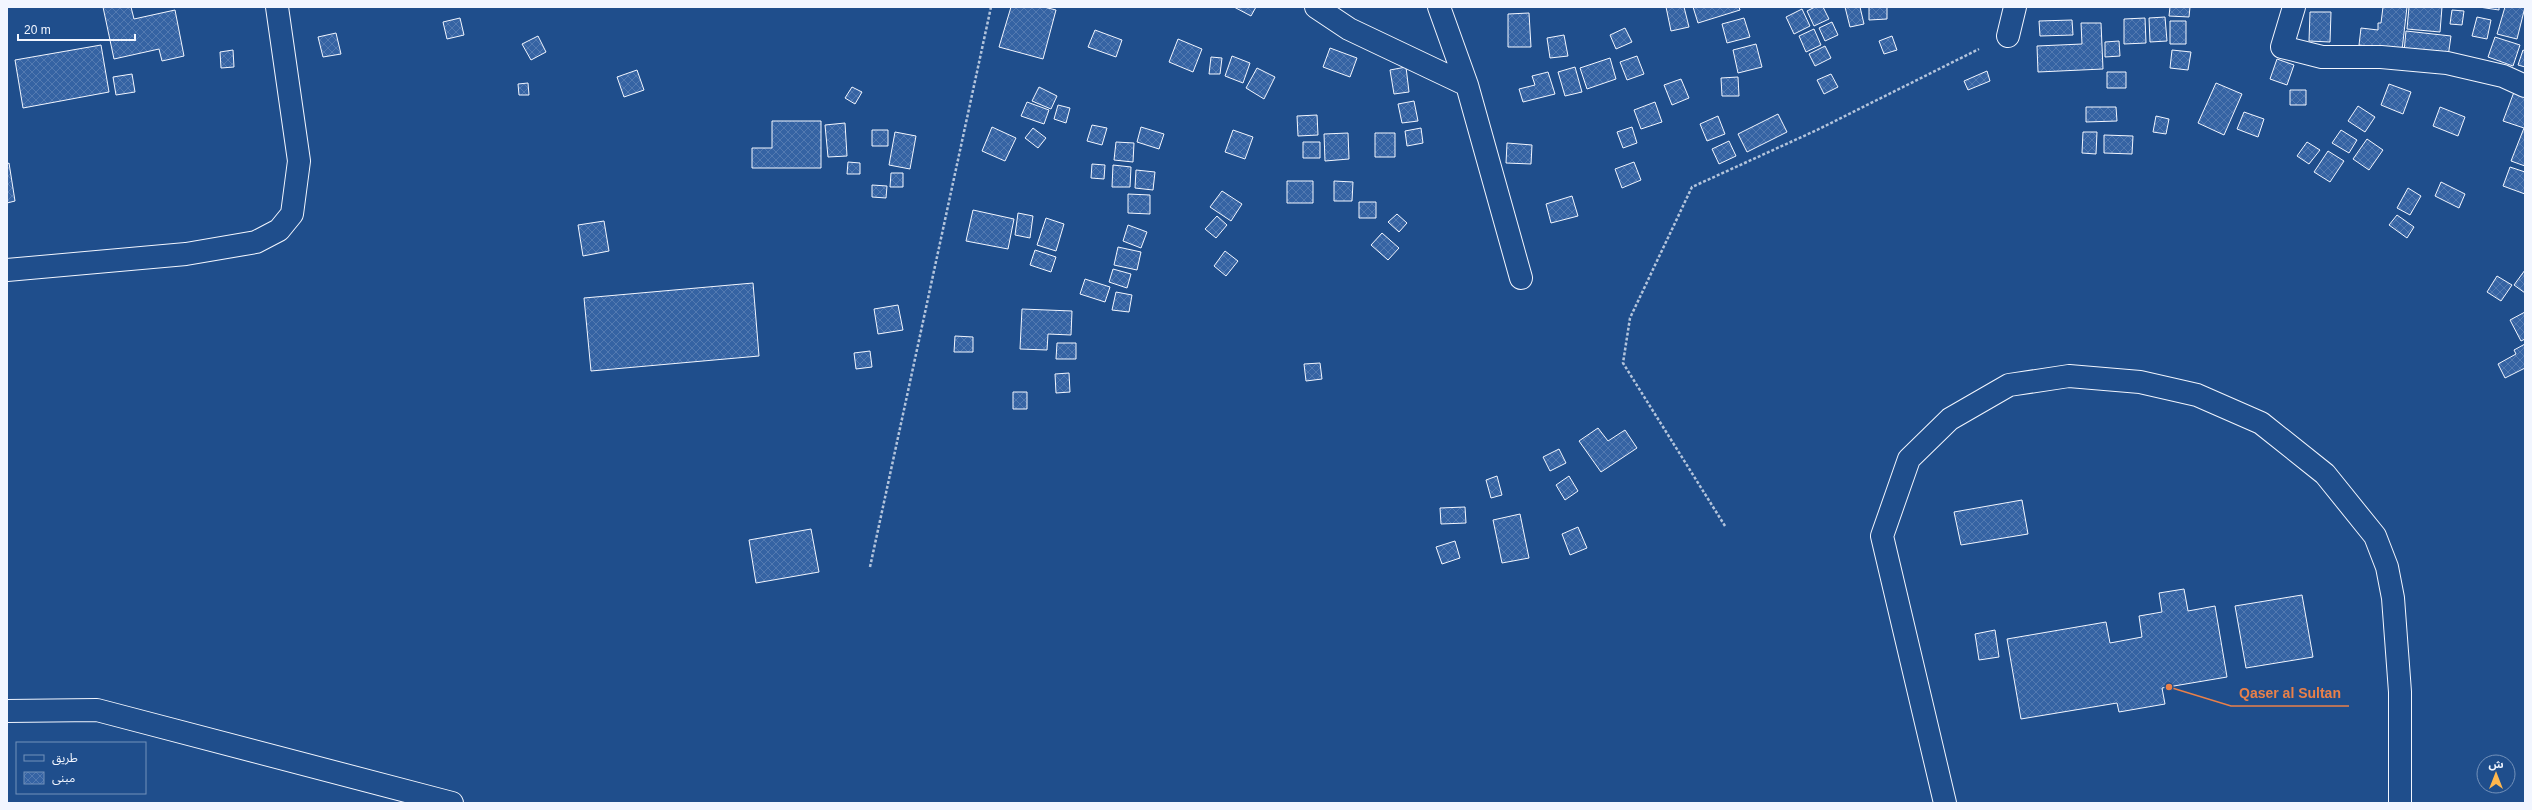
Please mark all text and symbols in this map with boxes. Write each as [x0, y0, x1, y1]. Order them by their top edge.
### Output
scale bar [18, 16, 135, 42]
text: 20 m [24, 23, 51, 37]
callout: Qaser al Sultan [2231, 680, 2349, 706]
text: Qaser al Sultan [2239, 685, 2341, 701]
legend [16, 742, 146, 794]
text: طريق [52, 751, 78, 766]
north arrow [2476, 754, 2516, 794]
text: ش [2488, 758, 2504, 771]
text: مبنى [52, 771, 75, 785]

